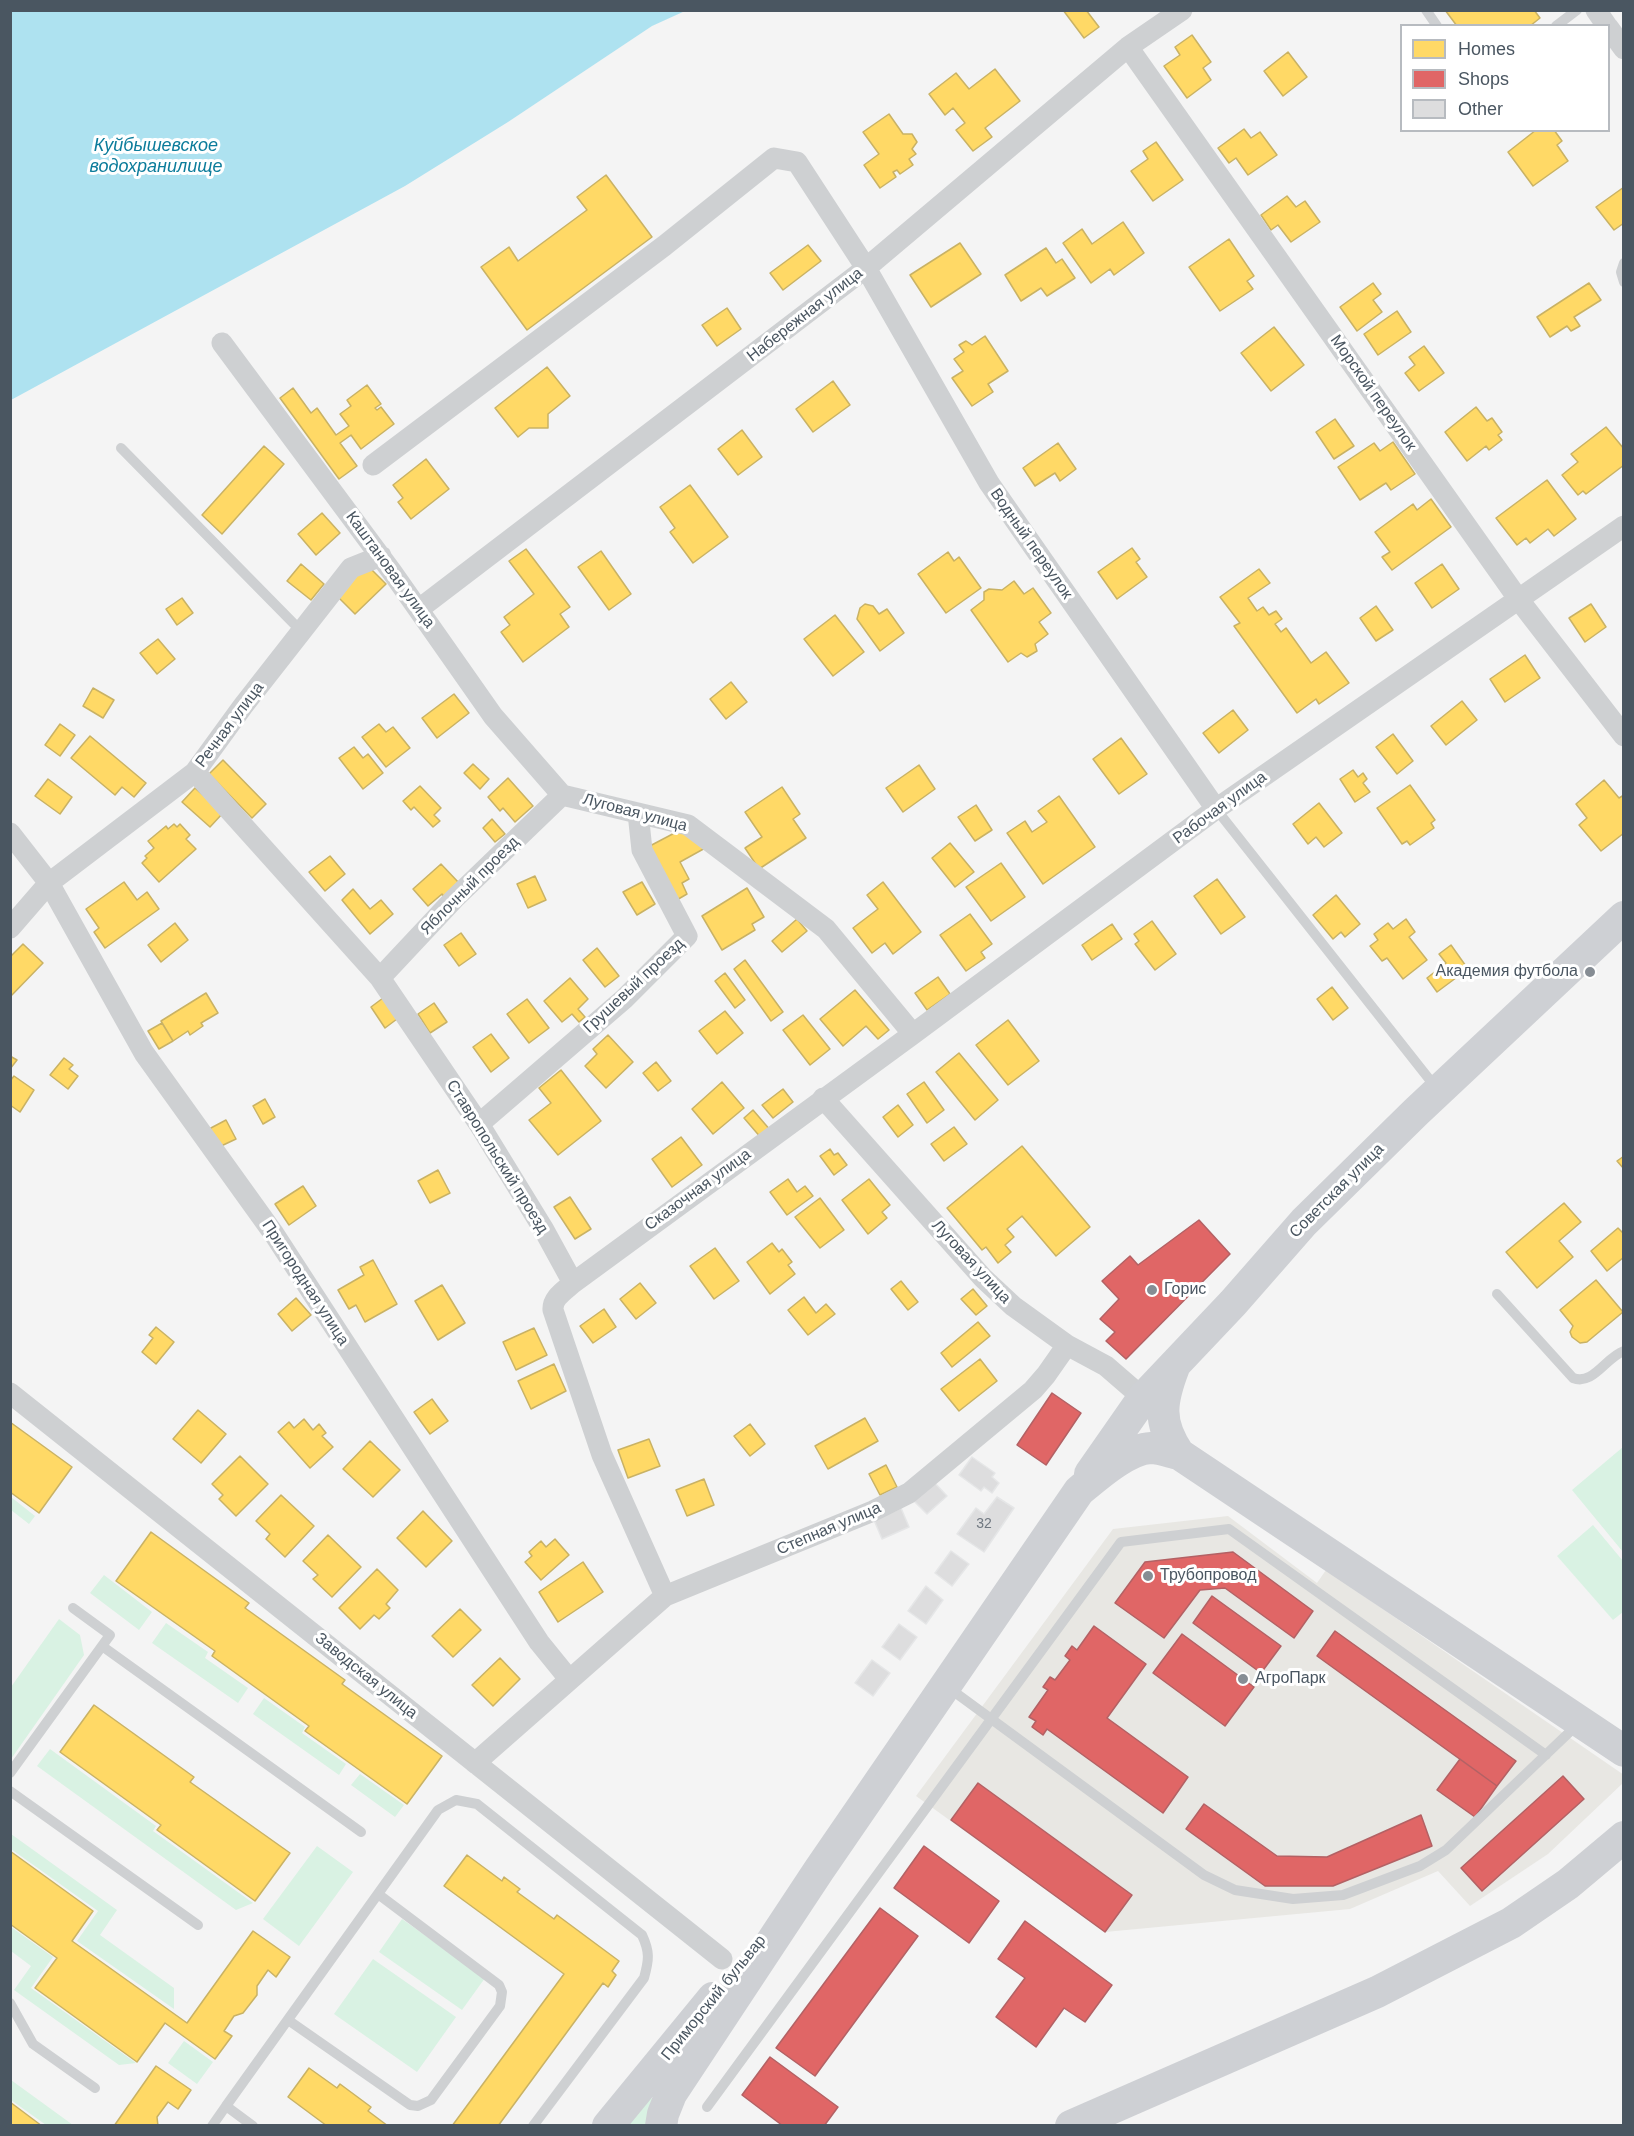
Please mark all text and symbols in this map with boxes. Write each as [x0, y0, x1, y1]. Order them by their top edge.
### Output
legend [1400, 24, 1610, 132]
text: Homes [1458, 39, 1515, 59]
text: Shops [1458, 69, 1509, 89]
text: Other [1458, 99, 1503, 119]
water label: Куйбышевское водохранилище [89, 135, 223, 178]
street label: Набережная улица [743, 264, 867, 366]
street label: Морской переулок [1326, 331, 1420, 455]
street label: Водный переулок [986, 485, 1076, 603]
street label: Каштановая улица [341, 508, 439, 632]
street label: Речная улица [192, 679, 268, 771]
street label: Рабочая улица [1169, 768, 1271, 848]
street label: Луговая улица [581, 790, 689, 836]
street label: Яблочный проезд [417, 833, 523, 939]
street label: Грушевый проезд [580, 934, 688, 1038]
place label: Академия футбола [1436, 962, 1578, 982]
marker: Академия футбола [1583, 965, 1597, 979]
street label: Ставропольский проезд [442, 1077, 552, 1237]
street label: Советская улица [1286, 1140, 1388, 1242]
street label: Сказочная улица [641, 1145, 755, 1235]
street label: Луговая улица [927, 1216, 1015, 1308]
street label: Пригородная улица [257, 1217, 353, 1349]
place label: Горис [1164, 1280, 1206, 1300]
marker: Горис [1145, 1283, 1159, 1297]
street label: Степная улица [774, 1498, 884, 1560]
house number: 32 [976, 1516, 992, 1532]
place label: Трубопровод [1160, 1566, 1256, 1586]
marker: Трубопровод [1141, 1569, 1155, 1583]
street label: Заводская улица [311, 1629, 421, 1723]
place label: АгроПарк [1255, 1669, 1326, 1689]
marker: АгроПарк [1236, 1672, 1250, 1686]
street label: Приморский бульвар [658, 1931, 770, 2065]

